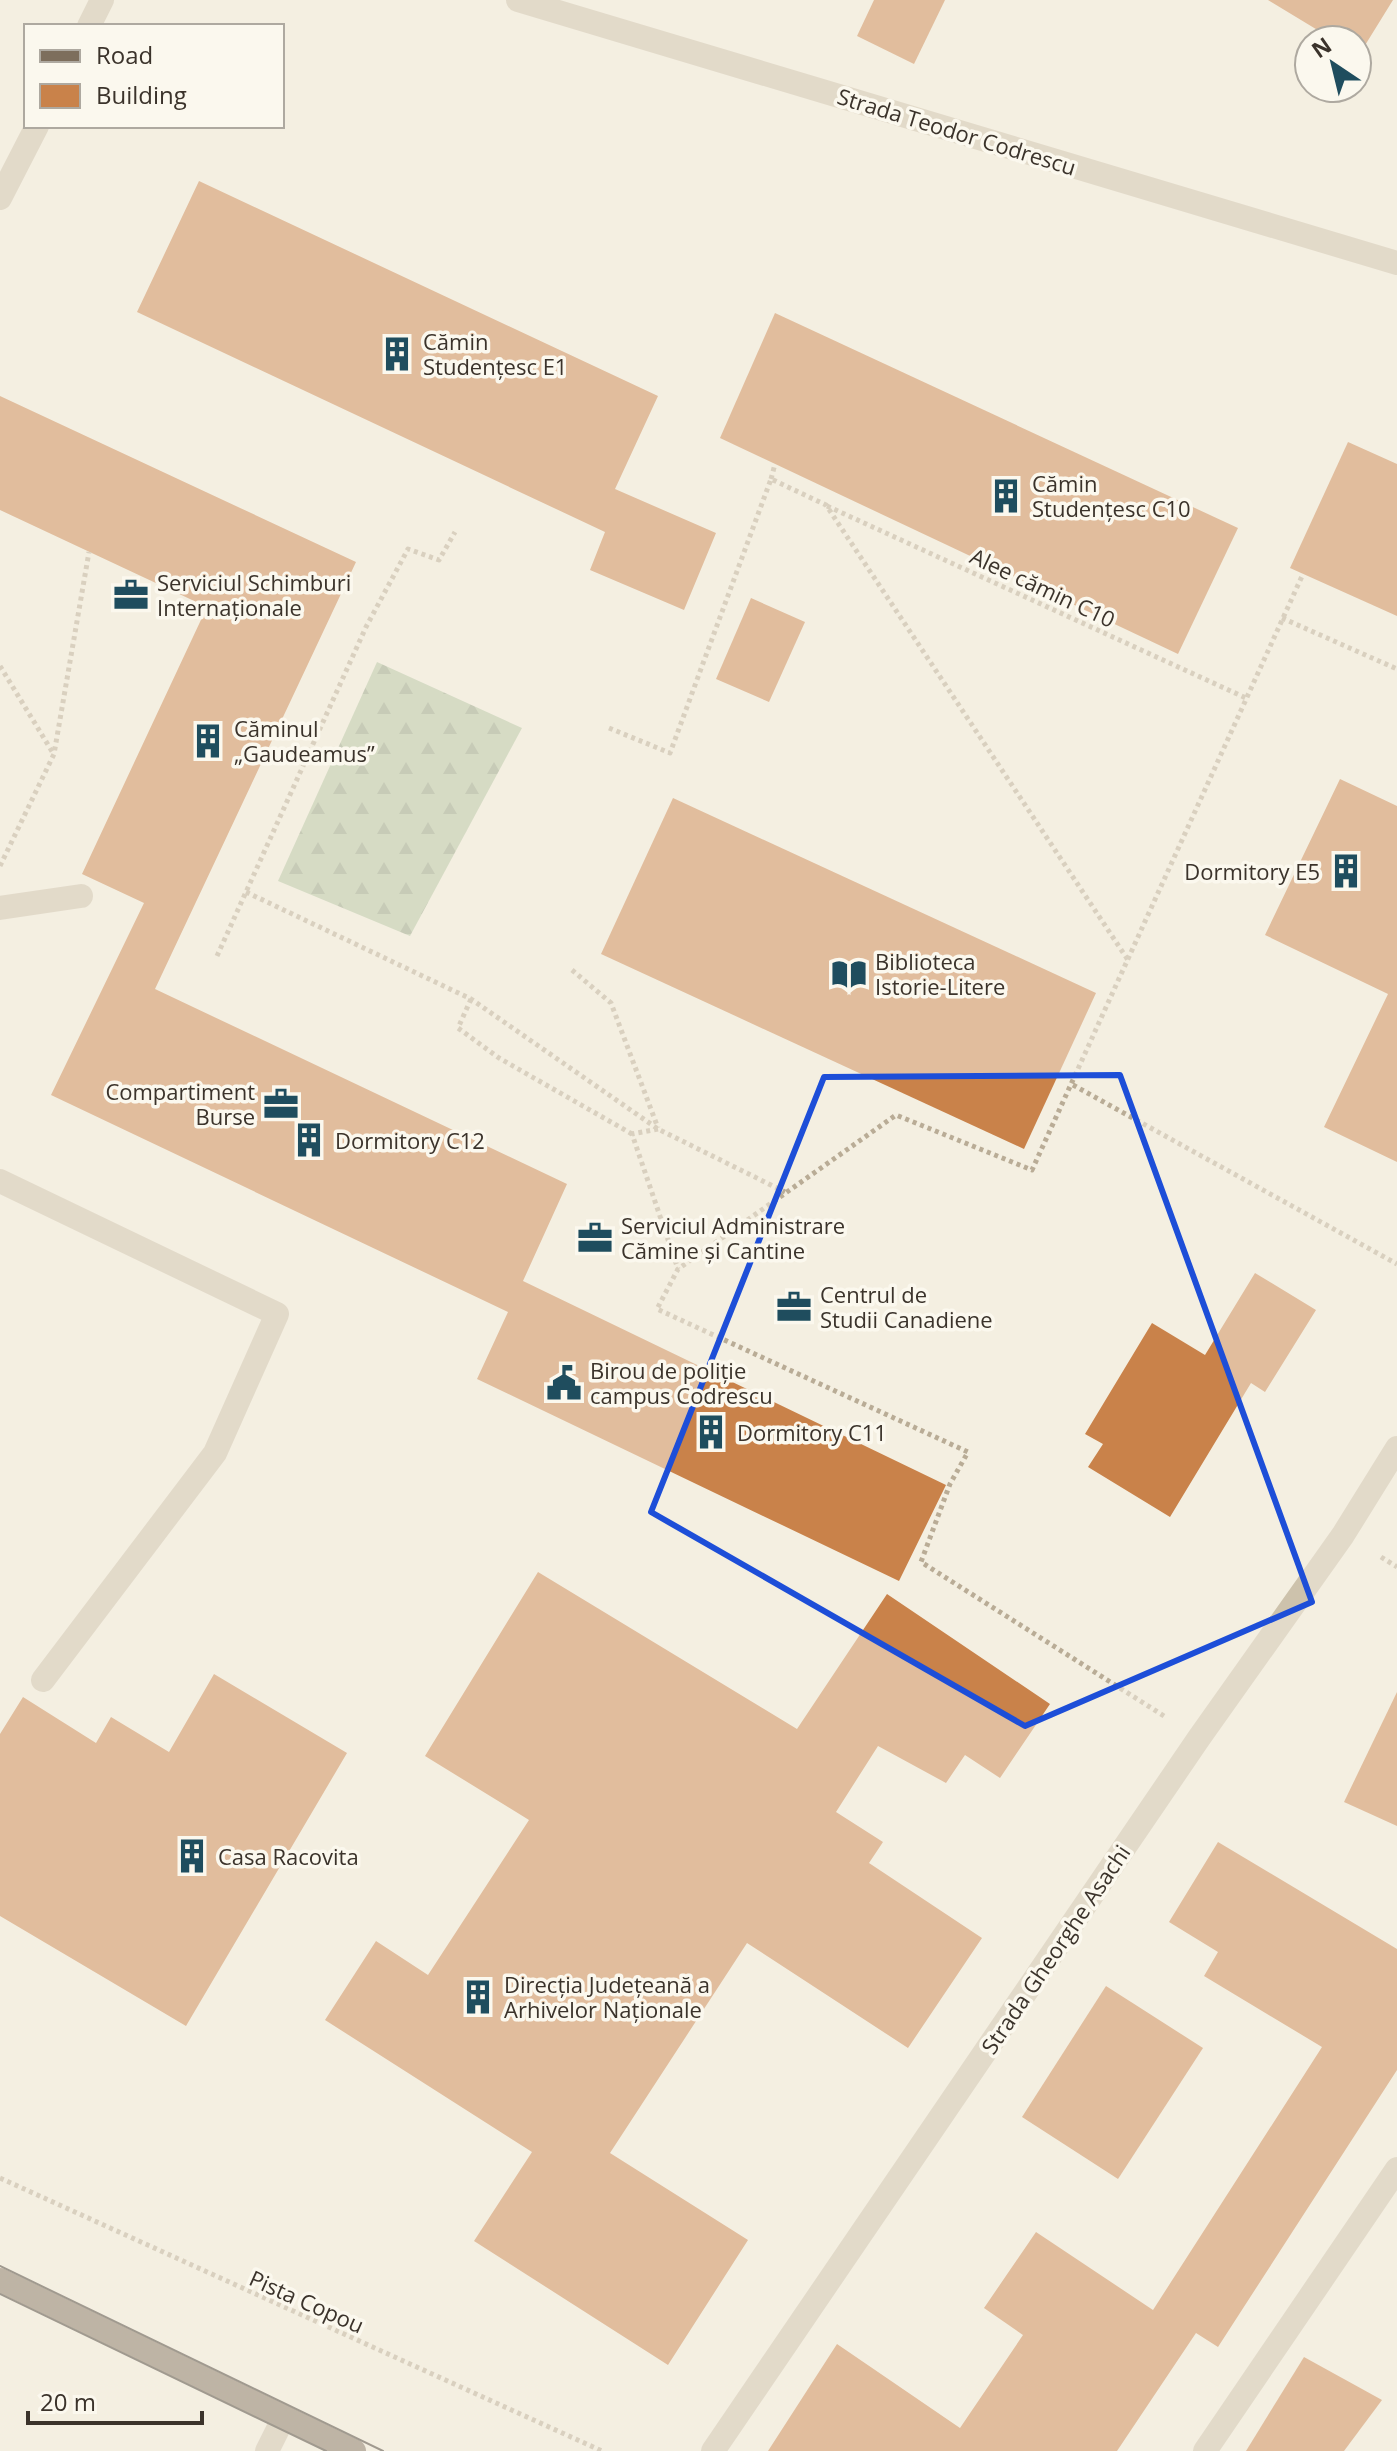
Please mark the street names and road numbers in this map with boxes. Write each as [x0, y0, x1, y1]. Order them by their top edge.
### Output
street label: Strada Teodor Codrescu [834, 80, 1080, 182]
street label: Alee cămin C10 [966, 540, 1120, 634]
street label: Strada Gheorghe Asachi [974, 1839, 1136, 2059]
street label: Pista Copou [245, 2262, 369, 2340]

